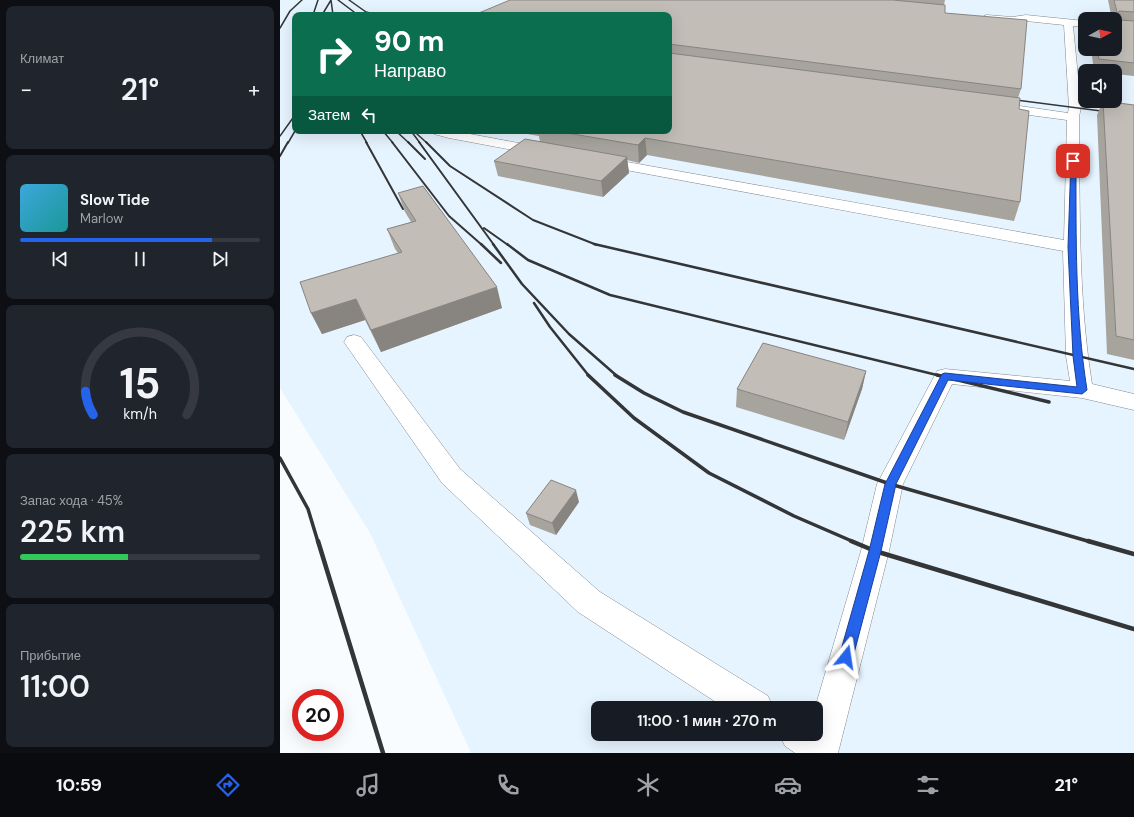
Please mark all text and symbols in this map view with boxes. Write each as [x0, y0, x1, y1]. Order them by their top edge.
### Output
north arrow [1078, 12, 1122, 56]
map controls [1078, 12, 1122, 108]
text: 90 m [374, 23, 444, 60]
icon: right [308, 28, 360, 80]
text: Климат [20, 50, 64, 67]
text: Направо [374, 59, 446, 83]
button: sound [1078, 64, 1122, 108]
text: 21° [121, 70, 159, 109]
text: − [20, 75, 32, 104]
text: + [248, 75, 260, 104]
icon: left [358, 104, 380, 126]
text: Затем [308, 105, 350, 125]
pin [1056, 144, 1090, 178]
icon: arrive [1062, 150, 1084, 172]
text: Slow Tide [80, 190, 150, 210]
text: Marlow [80, 210, 123, 227]
icon: previous [49, 248, 71, 270]
icon: pause [129, 248, 151, 270]
icon: next [209, 248, 231, 270]
text: 15 [119, 356, 161, 410]
text: km/h [123, 404, 157, 422]
text: Запас хода · 45% [20, 492, 123, 509]
text: 225 km [20, 512, 125, 551]
position arrow [825, 636, 867, 678]
text: Прибытие [20, 647, 81, 664]
text: 11:00 [20, 667, 90, 706]
speed limit sign: 20 [292, 689, 344, 741]
text: 11:00 · 1 мин · 270 m [637, 711, 777, 731]
icon: directions [214, 771, 242, 799]
icon: music [354, 771, 382, 799]
icon: phone [494, 771, 522, 799]
icon: climate [634, 771, 662, 799]
icon: car [774, 771, 802, 799]
icon: filters [914, 771, 942, 799]
text: 10:59 [56, 773, 102, 797]
text: 21° [1054, 773, 1078, 797]

